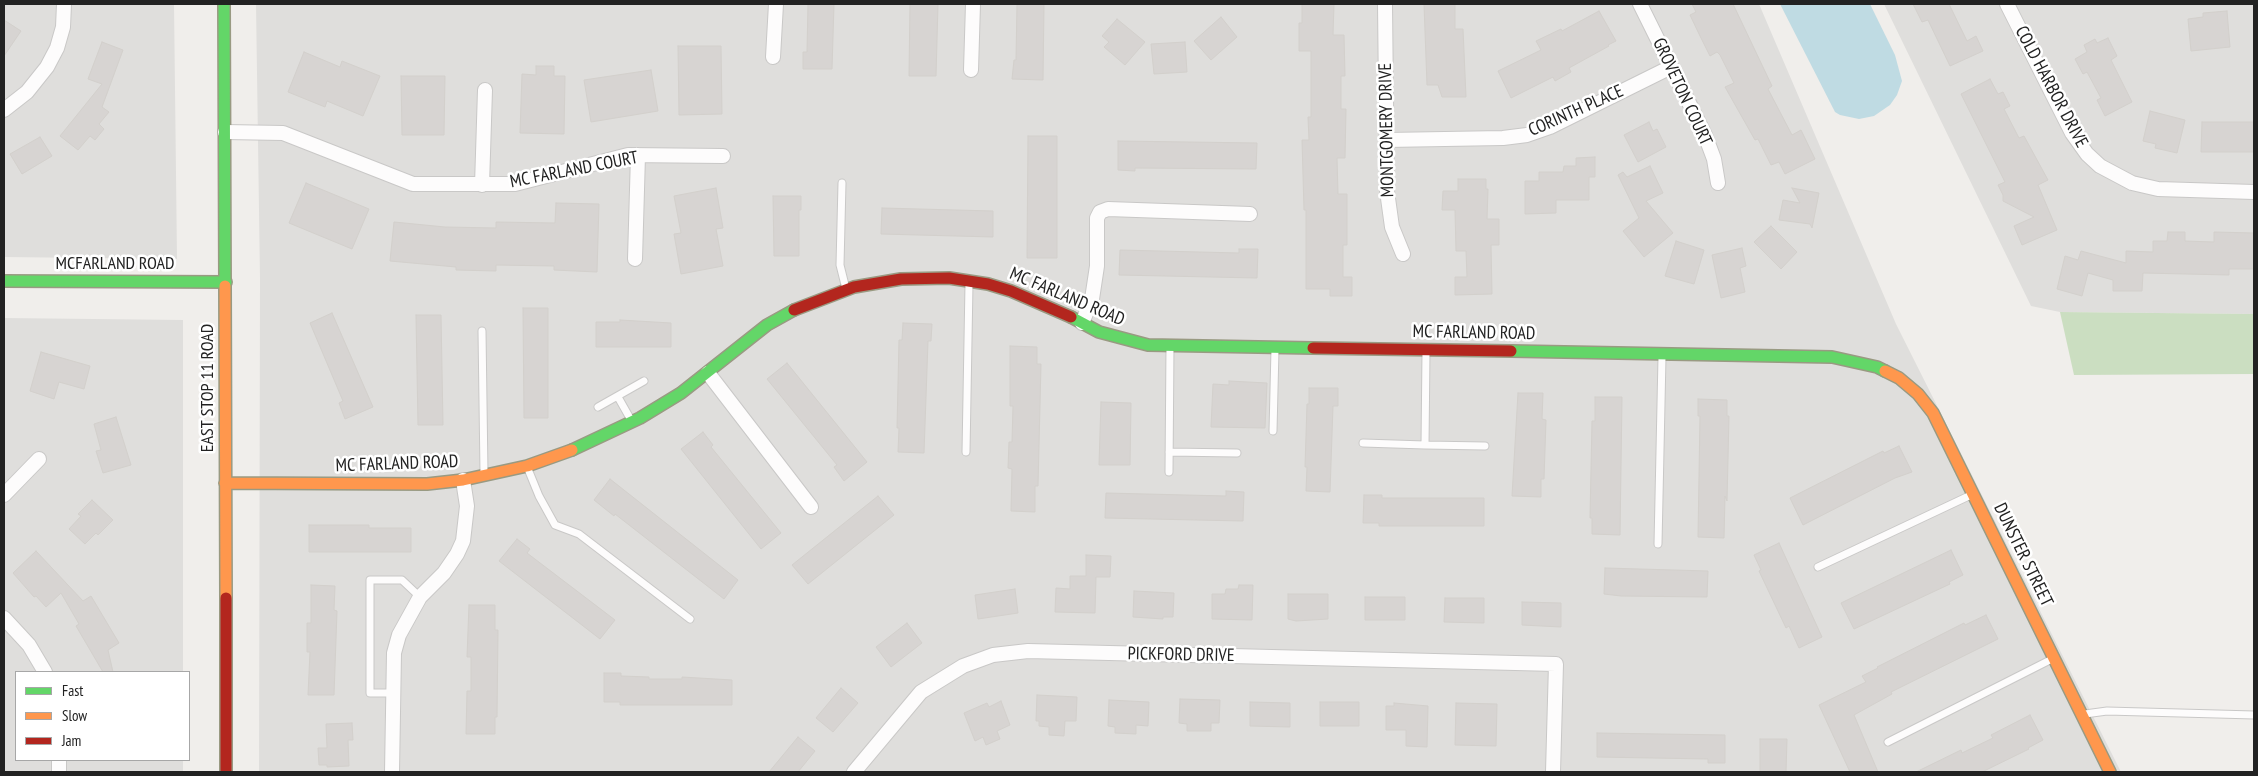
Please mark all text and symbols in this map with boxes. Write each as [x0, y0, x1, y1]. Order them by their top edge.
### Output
street label: COLD HARBOR DRIVE [2010, 23, 2092, 151]
street label: GROVETON COURT [1648, 35, 1716, 149]
street label: MONTGOMERY DRIVE [1375, 63, 1399, 197]
street label: CORINTH PLACE [1525, 80, 1627, 142]
street label: MC FARLAND COURT [508, 147, 640, 193]
street label: MCFARLAND ROAD [56, 253, 174, 275]
street label: MC FARLAND ROAD [1006, 263, 1128, 331]
street label: MC FARLAND ROAD [1412, 321, 1536, 345]
street label: EAST STOP 11 ROAD [197, 324, 219, 452]
street label: MC FARLAND ROAD [335, 451, 459, 477]
street label: DUNSTER STREET [1989, 500, 2057, 610]
street label: PICKFORD DRIVE [1127, 643, 1235, 667]
legend [15, 671, 190, 761]
text: Fast [62, 681, 83, 700]
text: Slow [62, 706, 87, 725]
text: Jam [62, 731, 81, 750]

